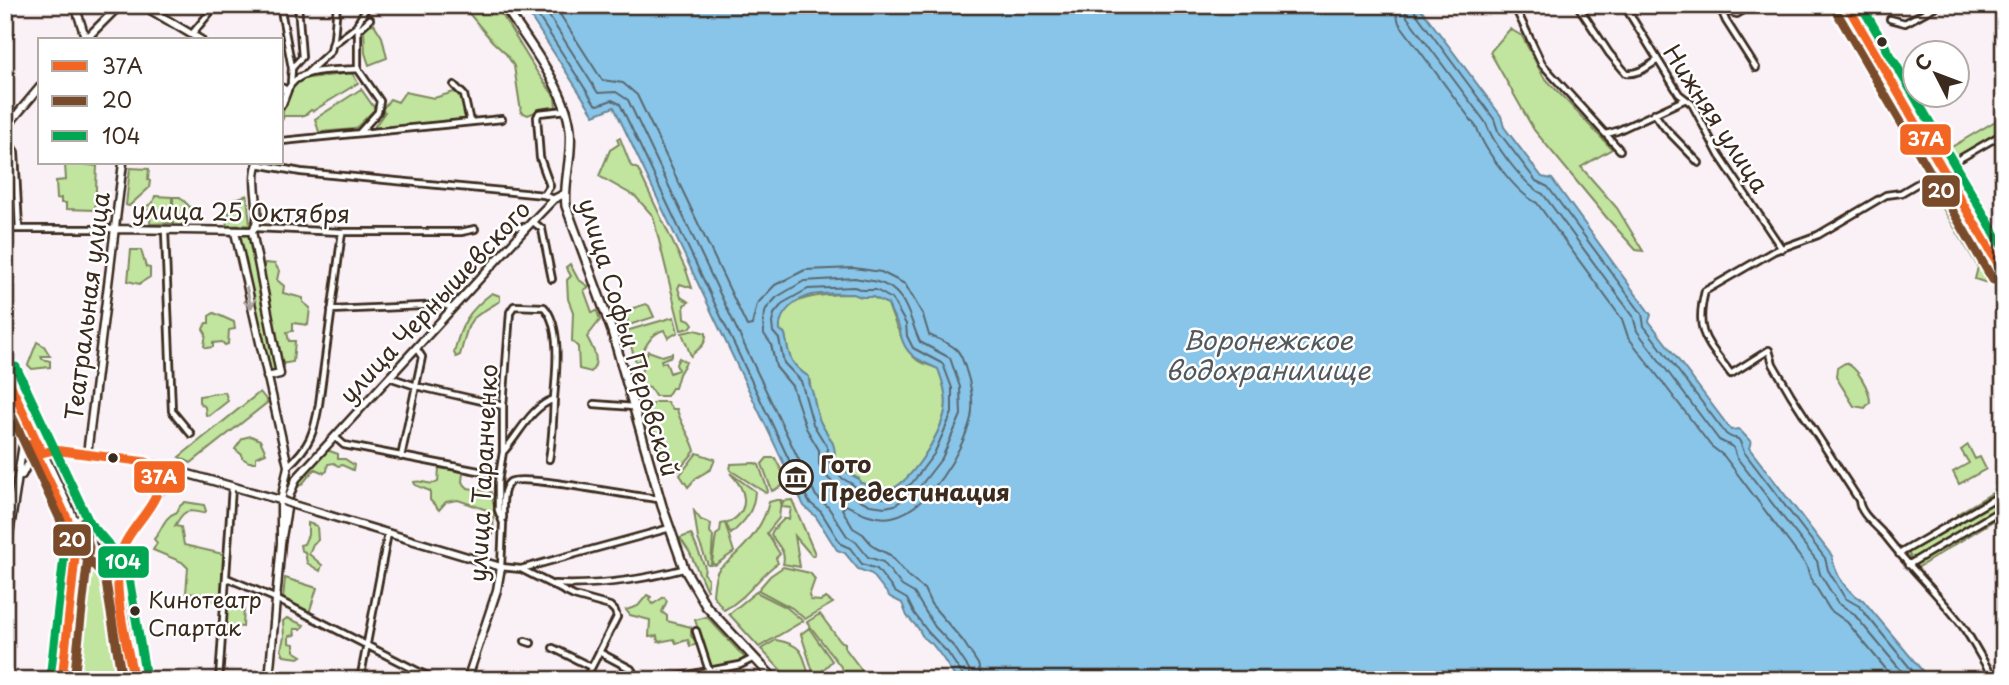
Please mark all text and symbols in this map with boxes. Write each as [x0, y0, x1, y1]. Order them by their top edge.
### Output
unlabelled marker [1875, 35, 1889, 49]
street label: Нижняя улица [1655, 37, 1779, 199]
legend [38, 38, 284, 164]
north arrow [1900, 38, 1970, 108]
text: С [1907, 47, 1938, 77]
text: 37А [102, 49, 143, 81]
text: 20 [102, 83, 132, 115]
text: 104 [102, 119, 141, 151]
line badge: 37А [1899, 123, 1952, 156]
text: 37А [1907, 124, 1945, 152]
line badge: 20 [1921, 174, 1961, 208]
text: 20 [1927, 176, 1955, 204]
street label: Театральная улица [54, 190, 118, 422]
street label: улица 25 Октября [131, 191, 351, 231]
street label: улица Чернышевского [330, 191, 538, 411]
street label: улица Софьи Перовской [570, 193, 690, 481]
one-way arrow [243, 287, 256, 309]
water label: Воронежское водохранилище [1165, 320, 1372, 389]
street label: улица Таранченко [458, 363, 506, 583]
place label: Гото Предестинация [820, 445, 1010, 509]
unlabelled marker [106, 451, 120, 465]
museum icon: Гото Предестинация [777, 458, 815, 496]
line badge: 37А [133, 460, 186, 494]
text: 37А [140, 462, 178, 490]
line badge: 20 [52, 523, 92, 557]
text: 20 [58, 525, 86, 553]
line badge: 104 [97, 545, 150, 579]
text: 104 [105, 547, 141, 575]
place label: Кинотеатр Спартак [148, 582, 262, 643]
marker: Кинотеатр Спартак [128, 604, 142, 618]

